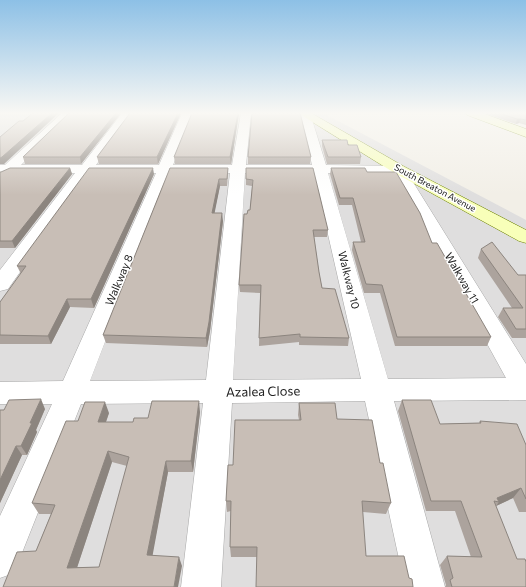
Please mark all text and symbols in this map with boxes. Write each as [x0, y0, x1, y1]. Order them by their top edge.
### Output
street label: South Breaton Avenue [393, 161, 478, 214]
street label: Walkway 10 [336, 250, 363, 310]
street label: Walkway 11 [443, 250, 482, 306]
street label: Walkway 8 [102, 252, 135, 307]
street label: Azalea Close [226, 382, 300, 400]

